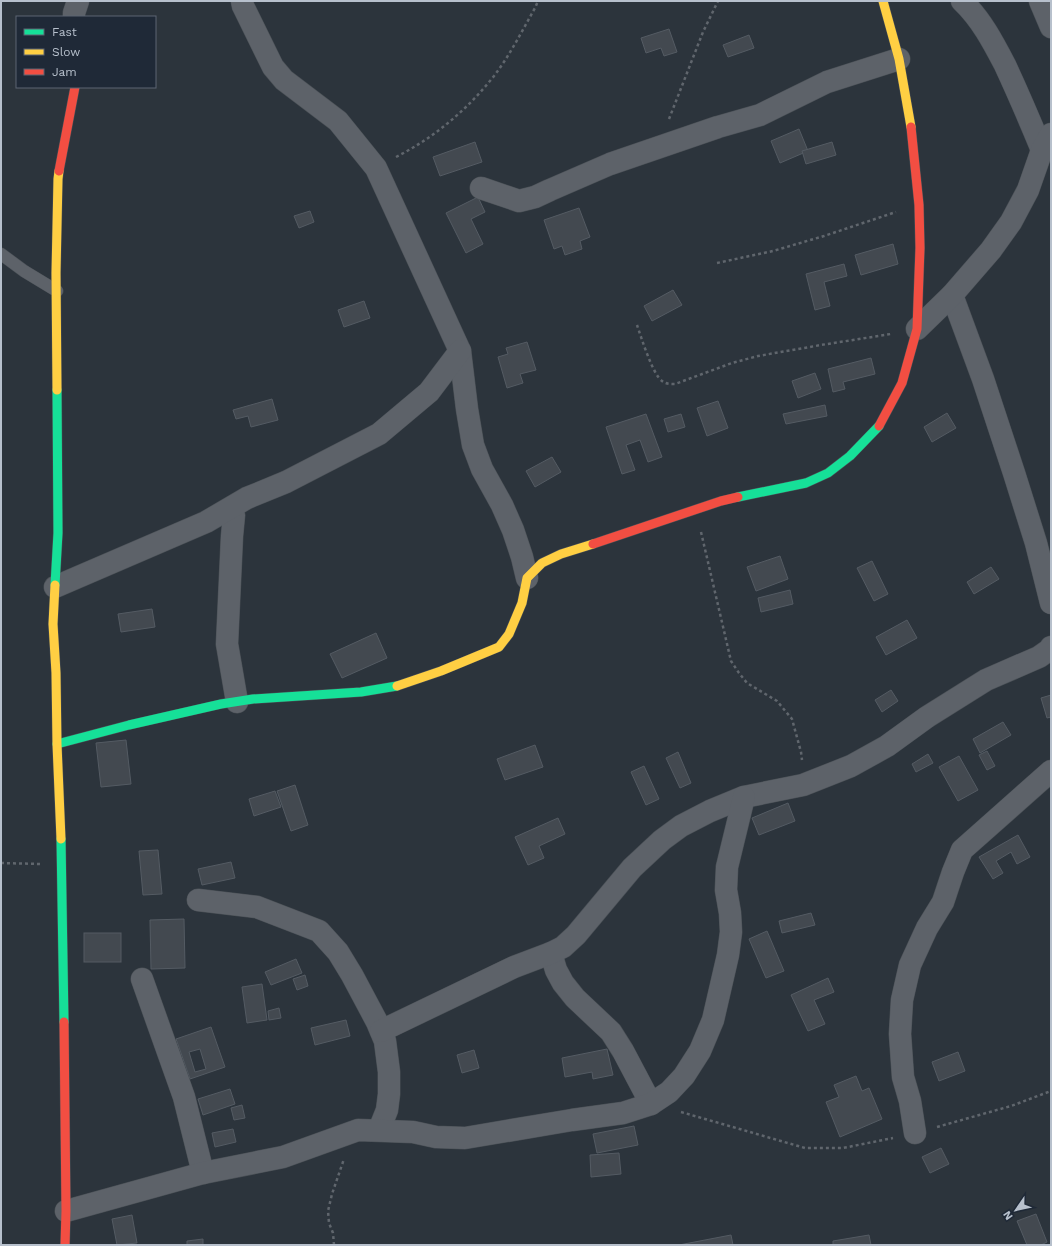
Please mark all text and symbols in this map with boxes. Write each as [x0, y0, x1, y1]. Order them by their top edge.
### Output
legend [16, 16, 156, 88]
text: Fast [52, 25, 77, 39]
text: Slow [52, 45, 80, 59]
text: Jam [52, 65, 77, 79]
north arrow [996, 1190, 1036, 1230]
text: N [1000, 1208, 1016, 1222]

